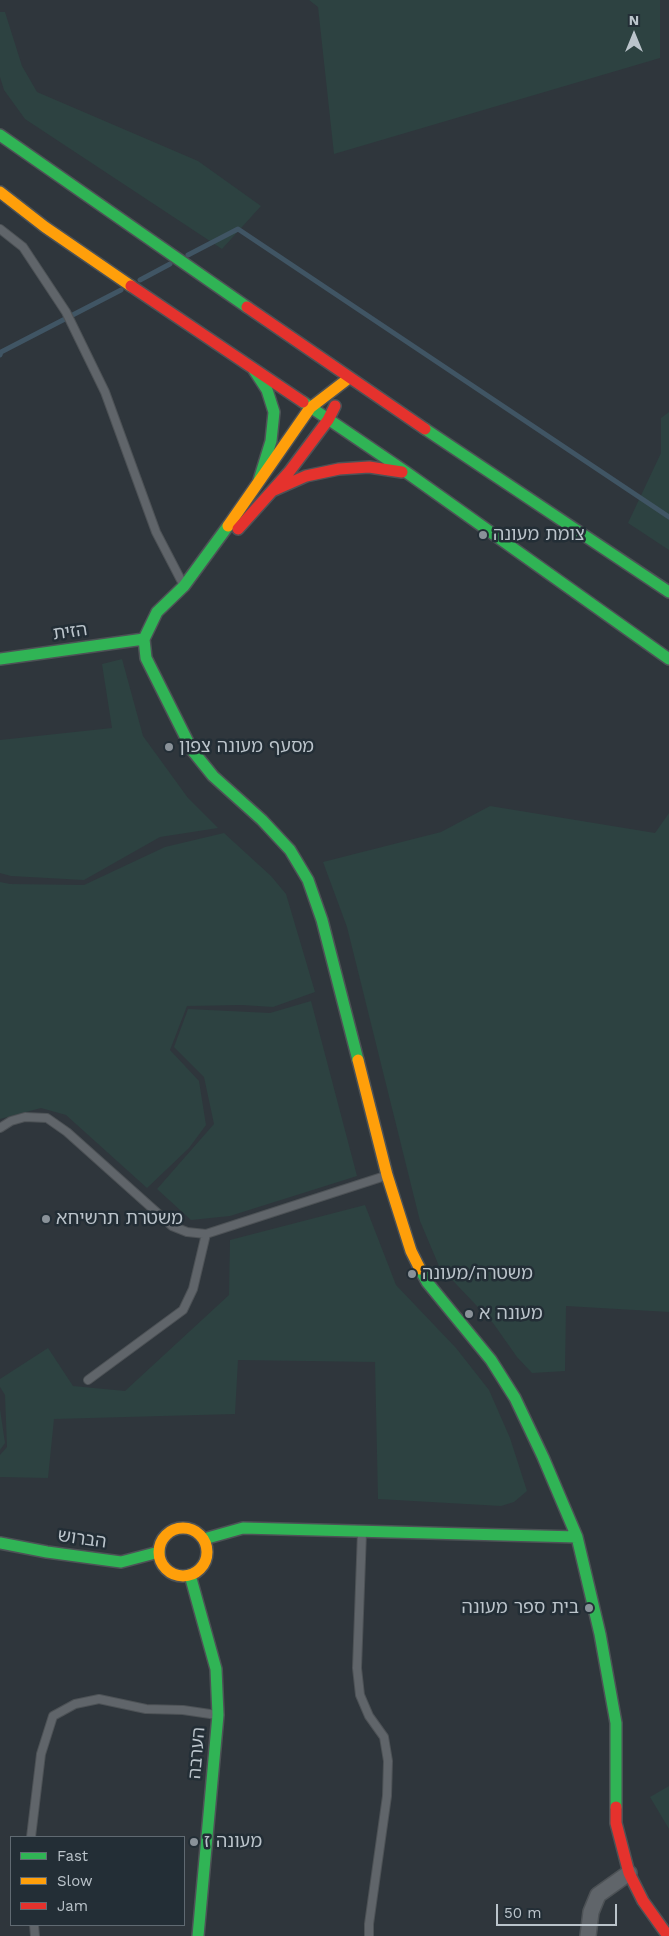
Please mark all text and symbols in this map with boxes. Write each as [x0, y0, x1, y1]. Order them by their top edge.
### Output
north arrow [609, 10, 659, 60]
text: N [629, 12, 639, 28]
place label: צומת מעונה [493, 524, 585, 546]
marker: צומת מעונה [477, 529, 489, 541]
street label: הזית [51, 619, 89, 645]
place label: מסעף מעונה צפון [179, 736, 314, 758]
marker: מסעף מעונה צפון [163, 741, 175, 753]
place label: משטרת תרשיחא [56, 1208, 183, 1230]
marker: משטרת תרשיחא [40, 1213, 52, 1225]
place label: משטרה/מעונה [422, 1263, 533, 1285]
marker: משטרה/מעונה [406, 1268, 418, 1280]
place label: מעונה א [479, 1303, 543, 1325]
marker: מעונה א [463, 1308, 475, 1320]
street label: הברוש [56, 1525, 108, 1553]
place label: בית ספר מעונה [461, 1597, 579, 1619]
marker: בית ספר מעונה [583, 1602, 595, 1614]
street label: הערבה [184, 1726, 210, 1780]
place label: מעונה ז [204, 1831, 262, 1853]
legend [10, 1836, 185, 1926]
marker: מעונה ז [188, 1836, 200, 1848]
text: Fast [57, 1847, 88, 1865]
text: Slow [57, 1872, 93, 1890]
scale bar [499, 1894, 620, 1926]
text: Jam [57, 1897, 88, 1915]
text: 50 m [504, 1904, 541, 1922]

